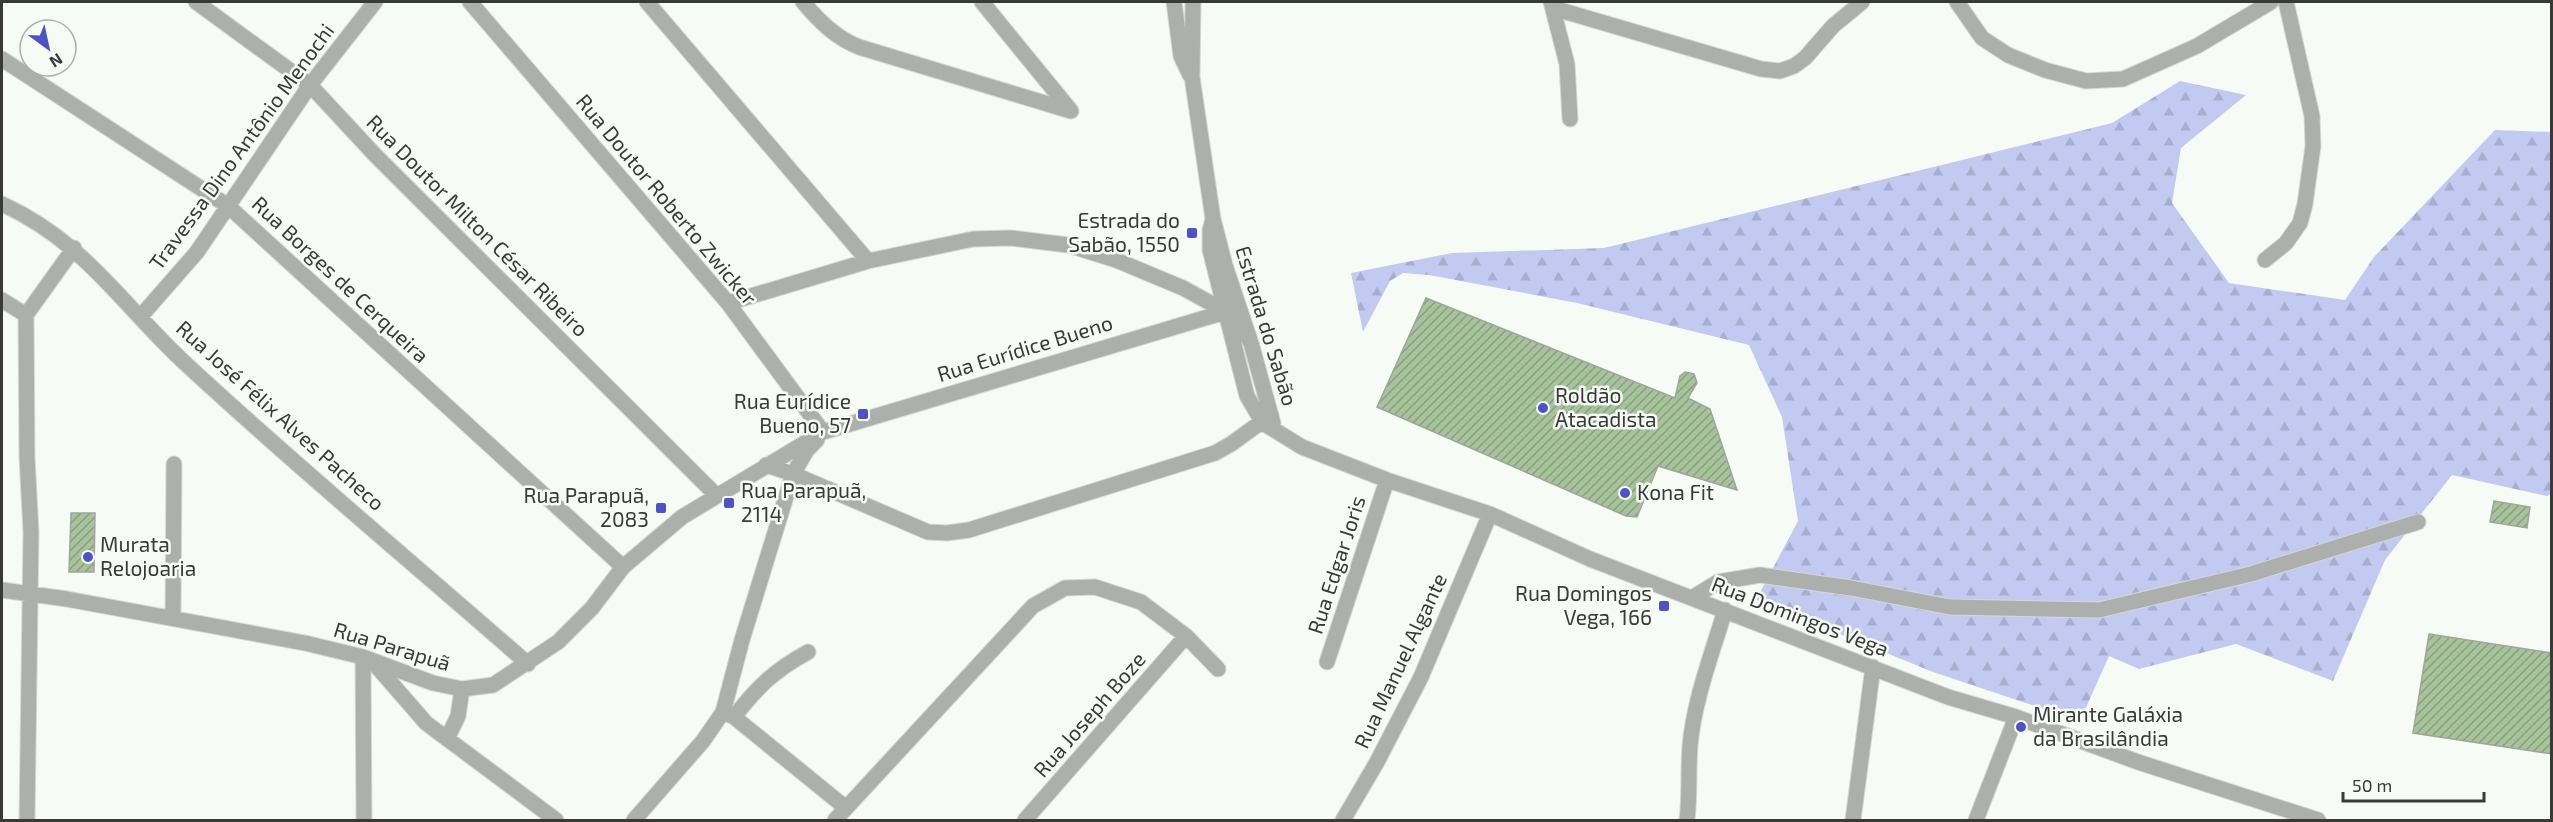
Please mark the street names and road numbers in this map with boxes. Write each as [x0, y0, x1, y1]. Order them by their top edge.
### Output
street label: Travessa Dino Antônio Menochi [143, 18, 339, 274]
street label: Rua Doutor Roberto Zwicker [572, 89, 763, 310]
street label: Rua Doutor Milton César Ribeiro [362, 109, 594, 341]
street label: Rua Borges de Cerqueira [247, 190, 435, 367]
street label: Estrada do Sabão [1231, 243, 1304, 409]
street label: Rua Eurídice Bueno [934, 309, 1115, 386]
street label: Rua José Félix Alves Pacheco [172, 315, 390, 515]
street label: Rua Edgar Joris [1301, 492, 1370, 637]
street label: Rua Manuel Algante [1348, 569, 1451, 752]
street label: Rua Domingos Vega [1708, 570, 1893, 661]
street label: Rua Parapuã [331, 616, 454, 675]
street label: Rua Joseph Boze [1028, 646, 1150, 782]

